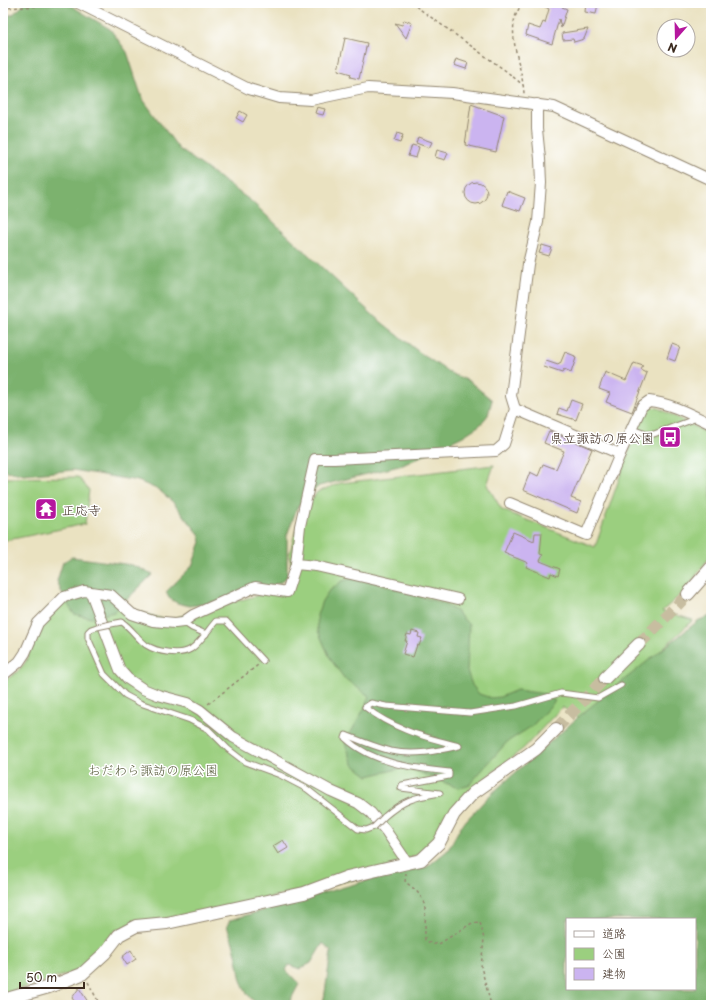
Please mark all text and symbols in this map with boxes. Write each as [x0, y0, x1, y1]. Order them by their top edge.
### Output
north arrow [656, 18, 696, 58]
text: N [665, 38, 679, 57]
bus stop icon: 県立諏訪の原公園 [657, 424, 683, 450]
place label: 県立諏訪の原公園 [550, 428, 654, 447]
temple icon: 正応寺 [33, 496, 59, 522]
place label: 正応寺 [62, 500, 101, 519]
park label: おだわら諏訪の原公園 [88, 760, 218, 779]
legend [566, 918, 696, 990]
text: 道路 [602, 924, 626, 942]
text: 公園 [602, 944, 626, 962]
scale bar [20, 964, 84, 990]
text: 建物 [602, 964, 626, 982]
text: 50 m [26, 968, 57, 986]

